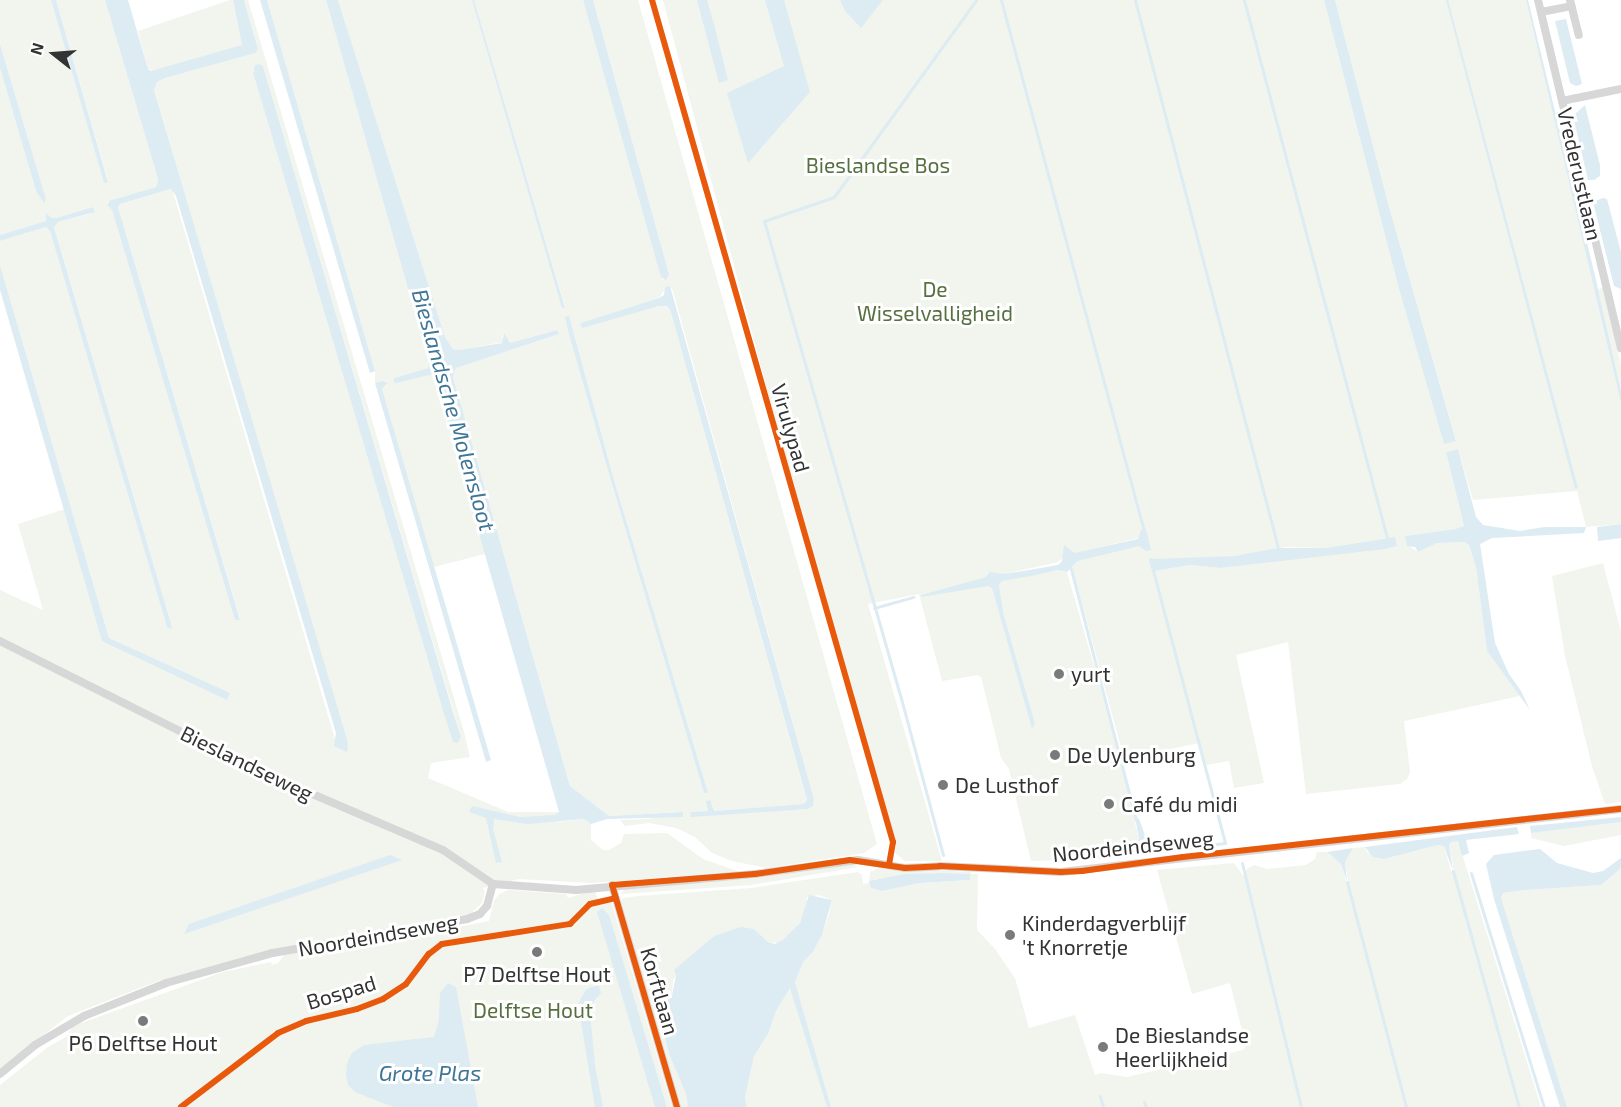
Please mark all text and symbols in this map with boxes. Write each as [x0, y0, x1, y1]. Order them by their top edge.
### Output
north arrow [24, 24, 84, 84]
text: N [26, 40, 47, 57]
street label: Vrederustlaan [1552, 105, 1608, 243]
park label: Bieslandse Bos [806, 152, 950, 178]
park label: De Wisselvalligheid [857, 276, 1013, 326]
water label: Bieslandsche Molensloot [407, 286, 501, 534]
street label: Virulypad [766, 381, 816, 475]
place label: yurt [1071, 661, 1111, 687]
marker: yurt [1052, 667, 1066, 681]
street label: Bieslandseweg [177, 720, 317, 806]
place label: De Uylenburg [1067, 742, 1196, 768]
marker: De Uylenburg [1048, 748, 1062, 762]
place label: De Lusthof [955, 772, 1058, 798]
marker: De Lusthof [936, 778, 950, 792]
place label: Café du midi [1121, 791, 1238, 817]
marker: Café du midi [1102, 797, 1116, 811]
street label: Noordeindseweg [1051, 825, 1215, 867]
street label: Noordeindseweg [296, 909, 460, 961]
place label: Kinderdagverblijf 't Knorretje [1022, 910, 1186, 960]
marker: Kinderdagverblijf 't Knorretje [1003, 928, 1017, 942]
street label: Korftlaan [635, 944, 685, 1038]
marker: P7 Delftse Hout [530, 945, 544, 959]
place label: P7 Delftse Hout [463, 961, 611, 987]
street label: Bospad [303, 970, 379, 1014]
park label: Delftse Hout [473, 997, 593, 1023]
marker: P6 Delftse Hout [136, 1014, 150, 1028]
place label: De Bieslandse Heerlijkheid [1115, 1022, 1249, 1072]
place label: P6 Delftse Hout [69, 1030, 217, 1056]
marker: De Bieslandse Heerlijkheid [1096, 1040, 1110, 1054]
water label: Grote Plas [379, 1060, 481, 1086]

